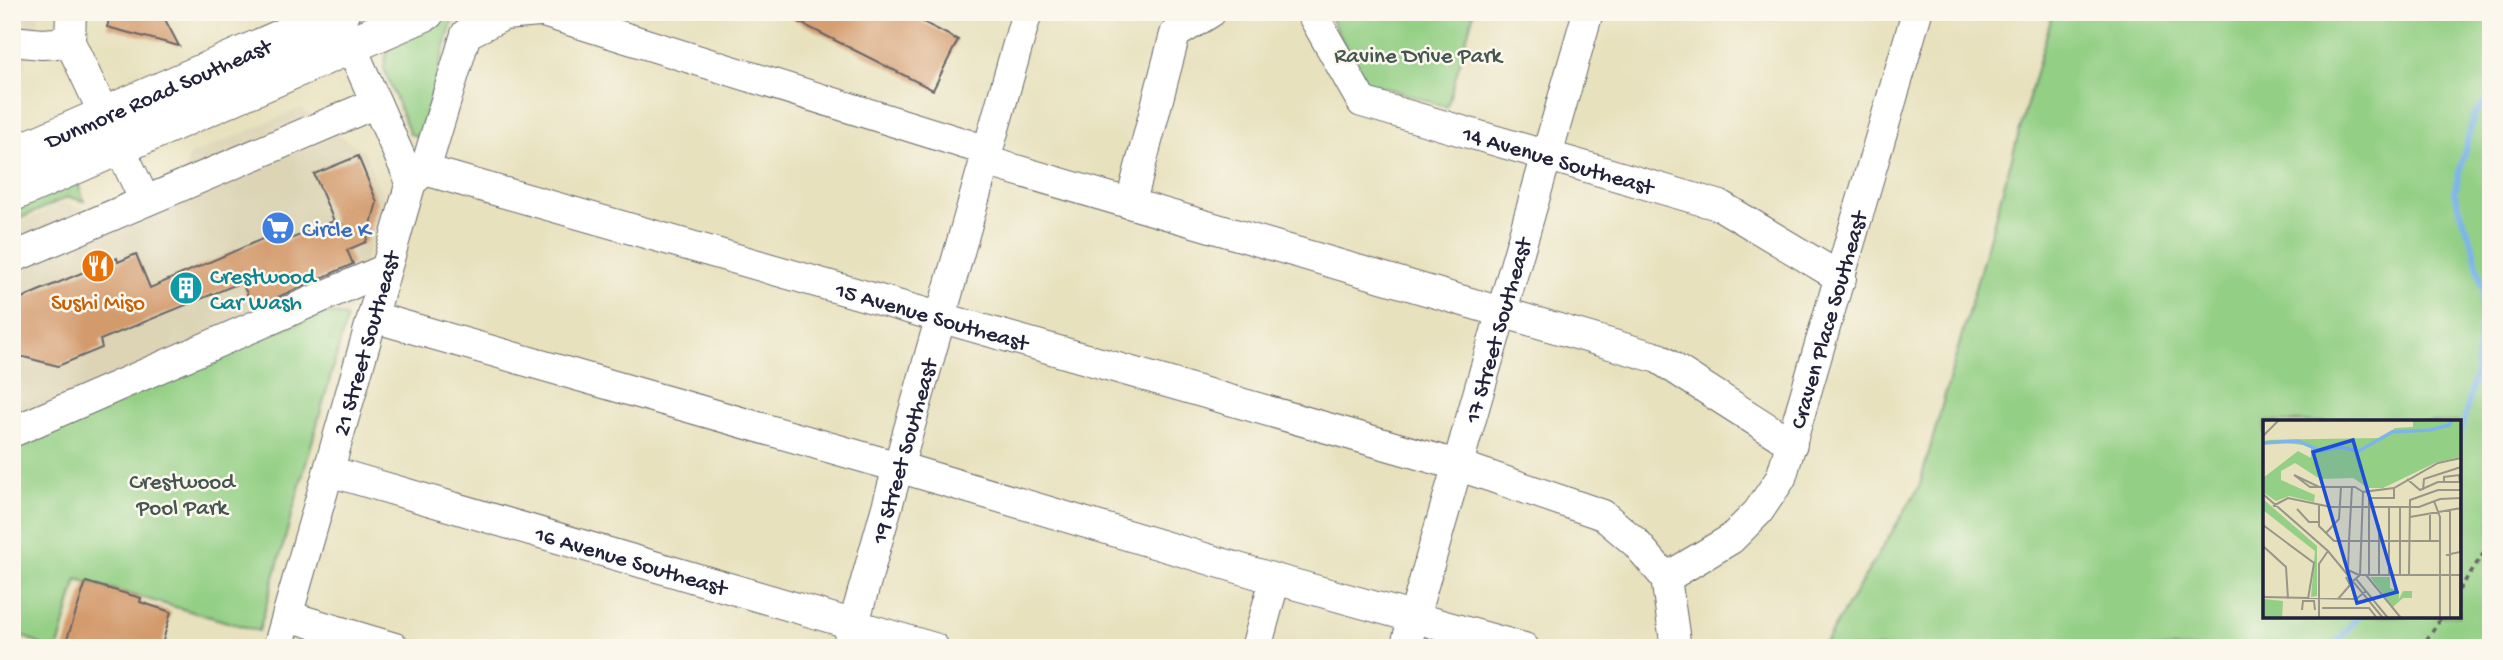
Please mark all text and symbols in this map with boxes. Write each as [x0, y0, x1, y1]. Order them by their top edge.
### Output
street label: Dunmore Road Southeast [40, 34, 278, 158]
park label: Ravine Drive Park [1334, 44, 1505, 71]
street label: 14 Avenue Southeast [1458, 121, 1658, 203]
street label: Craven Place Southeast [1786, 207, 1876, 433]
supermarket icon: Circle K [259, 209, 297, 247]
place label: Circle K [302, 218, 373, 245]
street label: 17 Street Southeast [1460, 234, 1540, 427]
restaurant icon: Sushi Miso [79, 247, 117, 285]
street label: 21 Street Southeast [329, 247, 408, 439]
place label: Crestwood Car Wash [210, 265, 317, 318]
building icon: Crestwood Car Wash [167, 269, 205, 307]
street label: 15 Avenue Southeast [831, 278, 1032, 359]
place label: Sushi Miso [51, 291, 145, 318]
street label: 19 Street Southeast [867, 355, 946, 548]
inset map [2263, 420, 2461, 618]
park label: Crestwood Pool Park [129, 470, 236, 523]
street label: 16 Avenue Southeast [530, 522, 731, 604]

